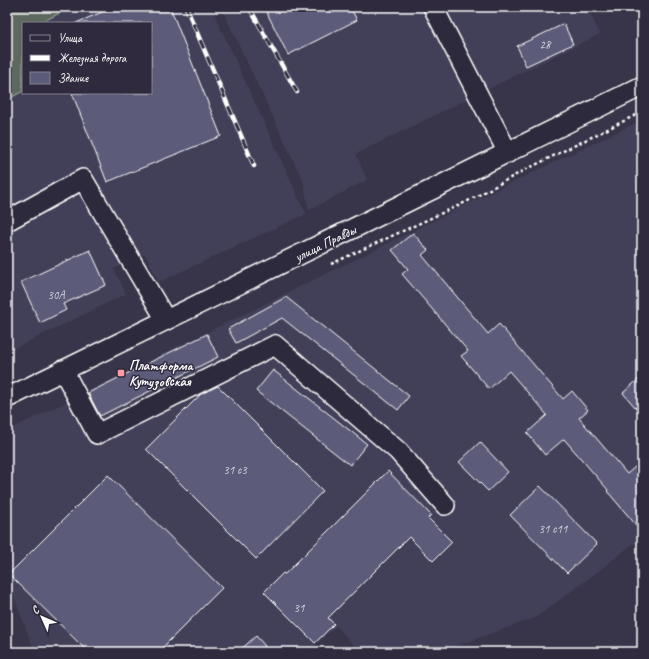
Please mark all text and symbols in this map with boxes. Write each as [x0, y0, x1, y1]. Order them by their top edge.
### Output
legend [22, 22, 152, 94]
text: Улица [58, 30, 83, 46]
house number: 28 [540, 37, 552, 53]
text: Железная дорога [58, 50, 127, 66]
text: Здание [58, 70, 89, 86]
street label: улица Правды [291, 221, 360, 266]
house number: 30А [48, 287, 65, 303]
place label: Платформа Кутузовская [129, 357, 195, 391]
marker: Платформа Кутузовская [116, 368, 126, 378]
house number: 31 с3 [223, 462, 248, 478]
house number: 31 с11 [539, 521, 568, 537]
north arrow [22, 597, 62, 637]
house number: 31 [294, 600, 305, 616]
text: С [28, 602, 43, 617]

